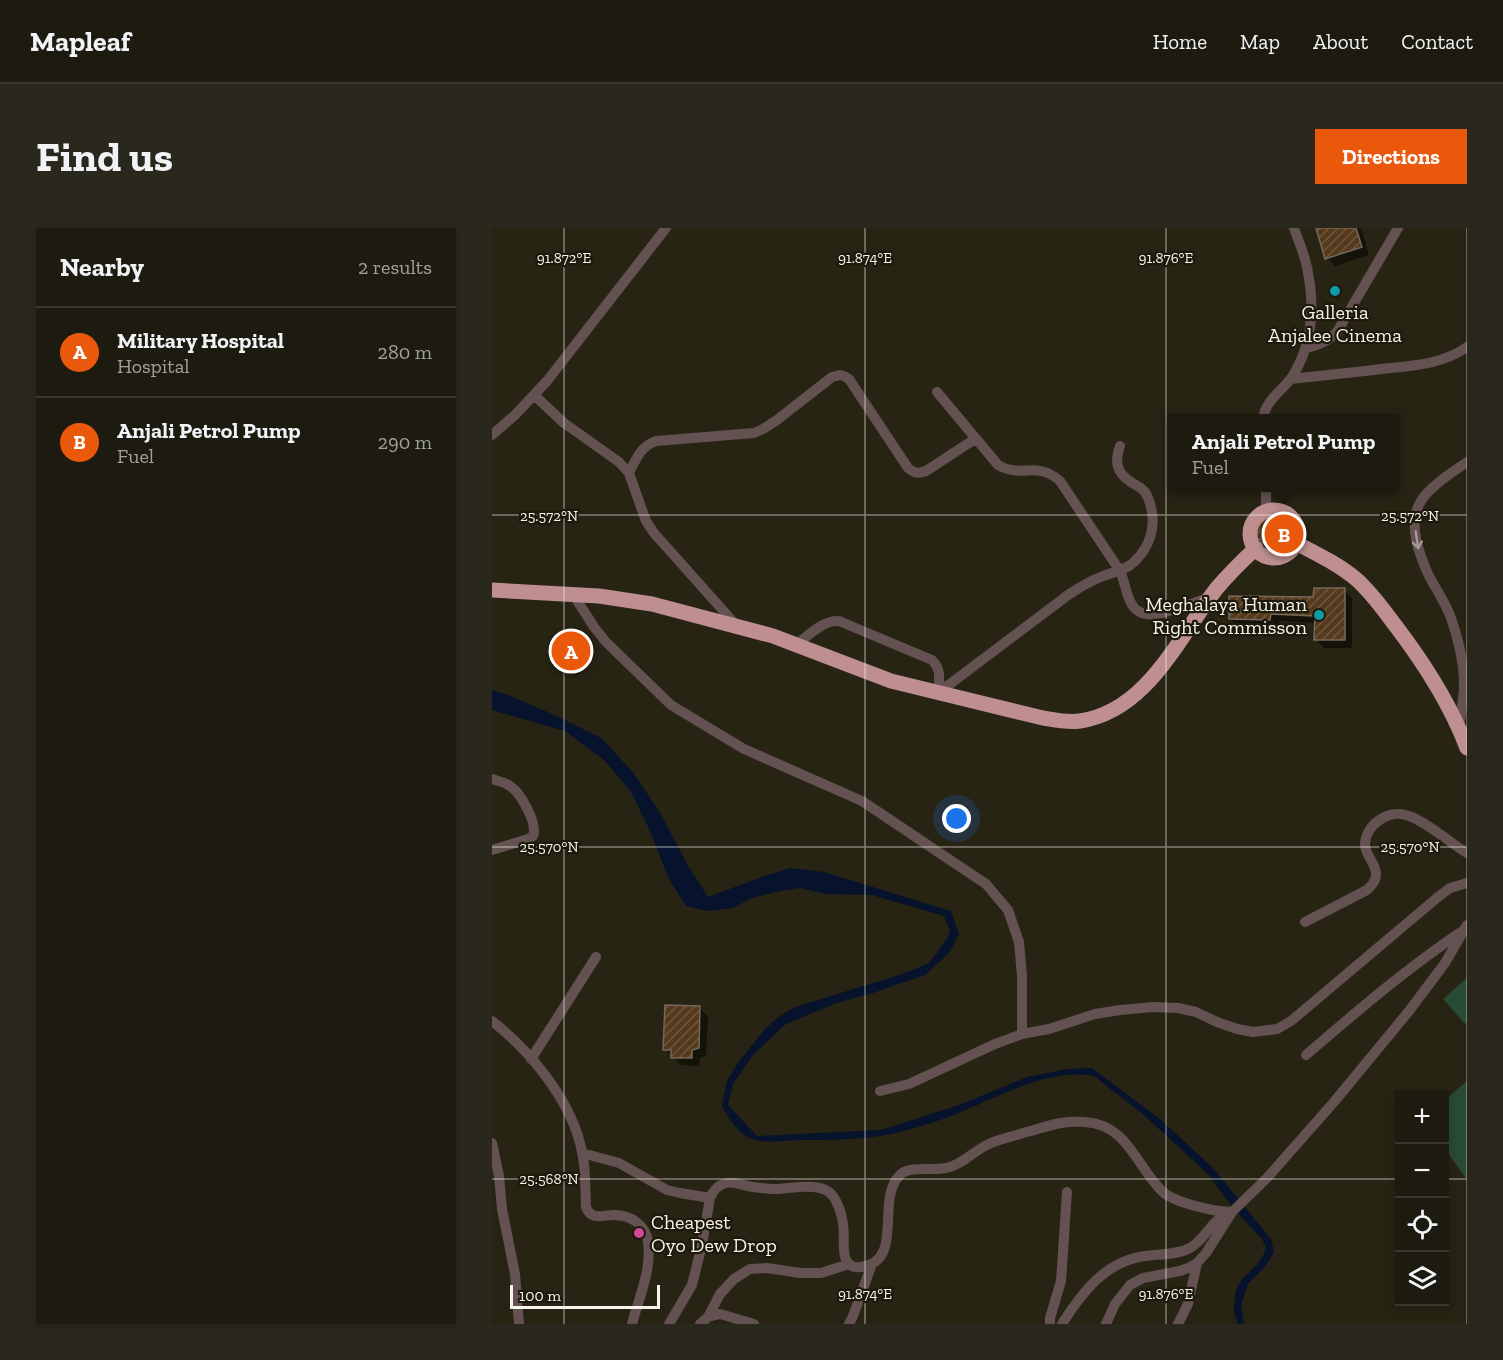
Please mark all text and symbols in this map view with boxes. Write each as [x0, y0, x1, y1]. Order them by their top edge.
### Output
text: Mapleaf [30, 25, 130, 58]
text: Home [1153, 29, 1207, 54]
text: Map [1240, 29, 1280, 54]
text: About [1313, 29, 1368, 54]
text: Contact [1401, 29, 1473, 54]
button: Directions [1315, 129, 1467, 184]
text: Find us [36, 131, 173, 182]
text: 91.872°E [537, 249, 591, 267]
text: 91.874°E [838, 249, 892, 267]
text: 91.876°E [1139, 249, 1194, 267]
text: Nearby [60, 251, 144, 283]
text: 2 results [358, 255, 432, 279]
marker: Galleria Anjalee Cinema [1328, 284, 1342, 298]
place label: Galleria Anjalee Cinema [1268, 300, 1402, 347]
text: Military Hospital [117, 327, 284, 354]
text: A [73, 340, 86, 364]
text: 280 m [378, 340, 432, 364]
text: Hospital [117, 354, 190, 378]
popup [1168, 414, 1399, 492]
text: Anjali Petrol Pump [117, 417, 301, 444]
text: Anjali Petrol Pump [1192, 428, 1375, 455]
text: B [73, 430, 86, 454]
text: 290 m [378, 430, 432, 454]
text: Fuel [117, 444, 154, 468]
text: Fuel [1192, 455, 1229, 479]
text: 25.572°N [520, 507, 578, 525]
text: 25.572°N [1381, 507, 1439, 525]
pin: B [1264, 512, 1304, 556]
one-way arrow [1412, 529, 1423, 549]
place label: Meghalaya Human Right Commisson [1145, 592, 1308, 639]
marker: Meghalaya Human Right Commisson [1312, 608, 1326, 622]
pin: A [552, 628, 590, 674]
your location [942, 804, 971, 833]
text: 25.570°N [520, 838, 578, 856]
text: 25.570°N [1381, 838, 1439, 856]
map controls [1395, 1090, 1449, 1306]
button: + [1395, 1090, 1449, 1144]
button: − [1395, 1144, 1449, 1198]
text: 25.568°N [519, 1170, 579, 1188]
button: locate [1395, 1198, 1449, 1252]
place label: Cheapest Oyo Dew Drop [651, 1210, 777, 1257]
marker: Cheapest Oyo Dew Drop [632, 1226, 646, 1240]
button: layers [1395, 1252, 1449, 1306]
scale bar [510, 1282, 660, 1310]
text: 91.874°E [838, 1285, 892, 1303]
text: 91.876°E [1139, 1285, 1194, 1303]
text: 100 m [519, 1286, 561, 1305]

